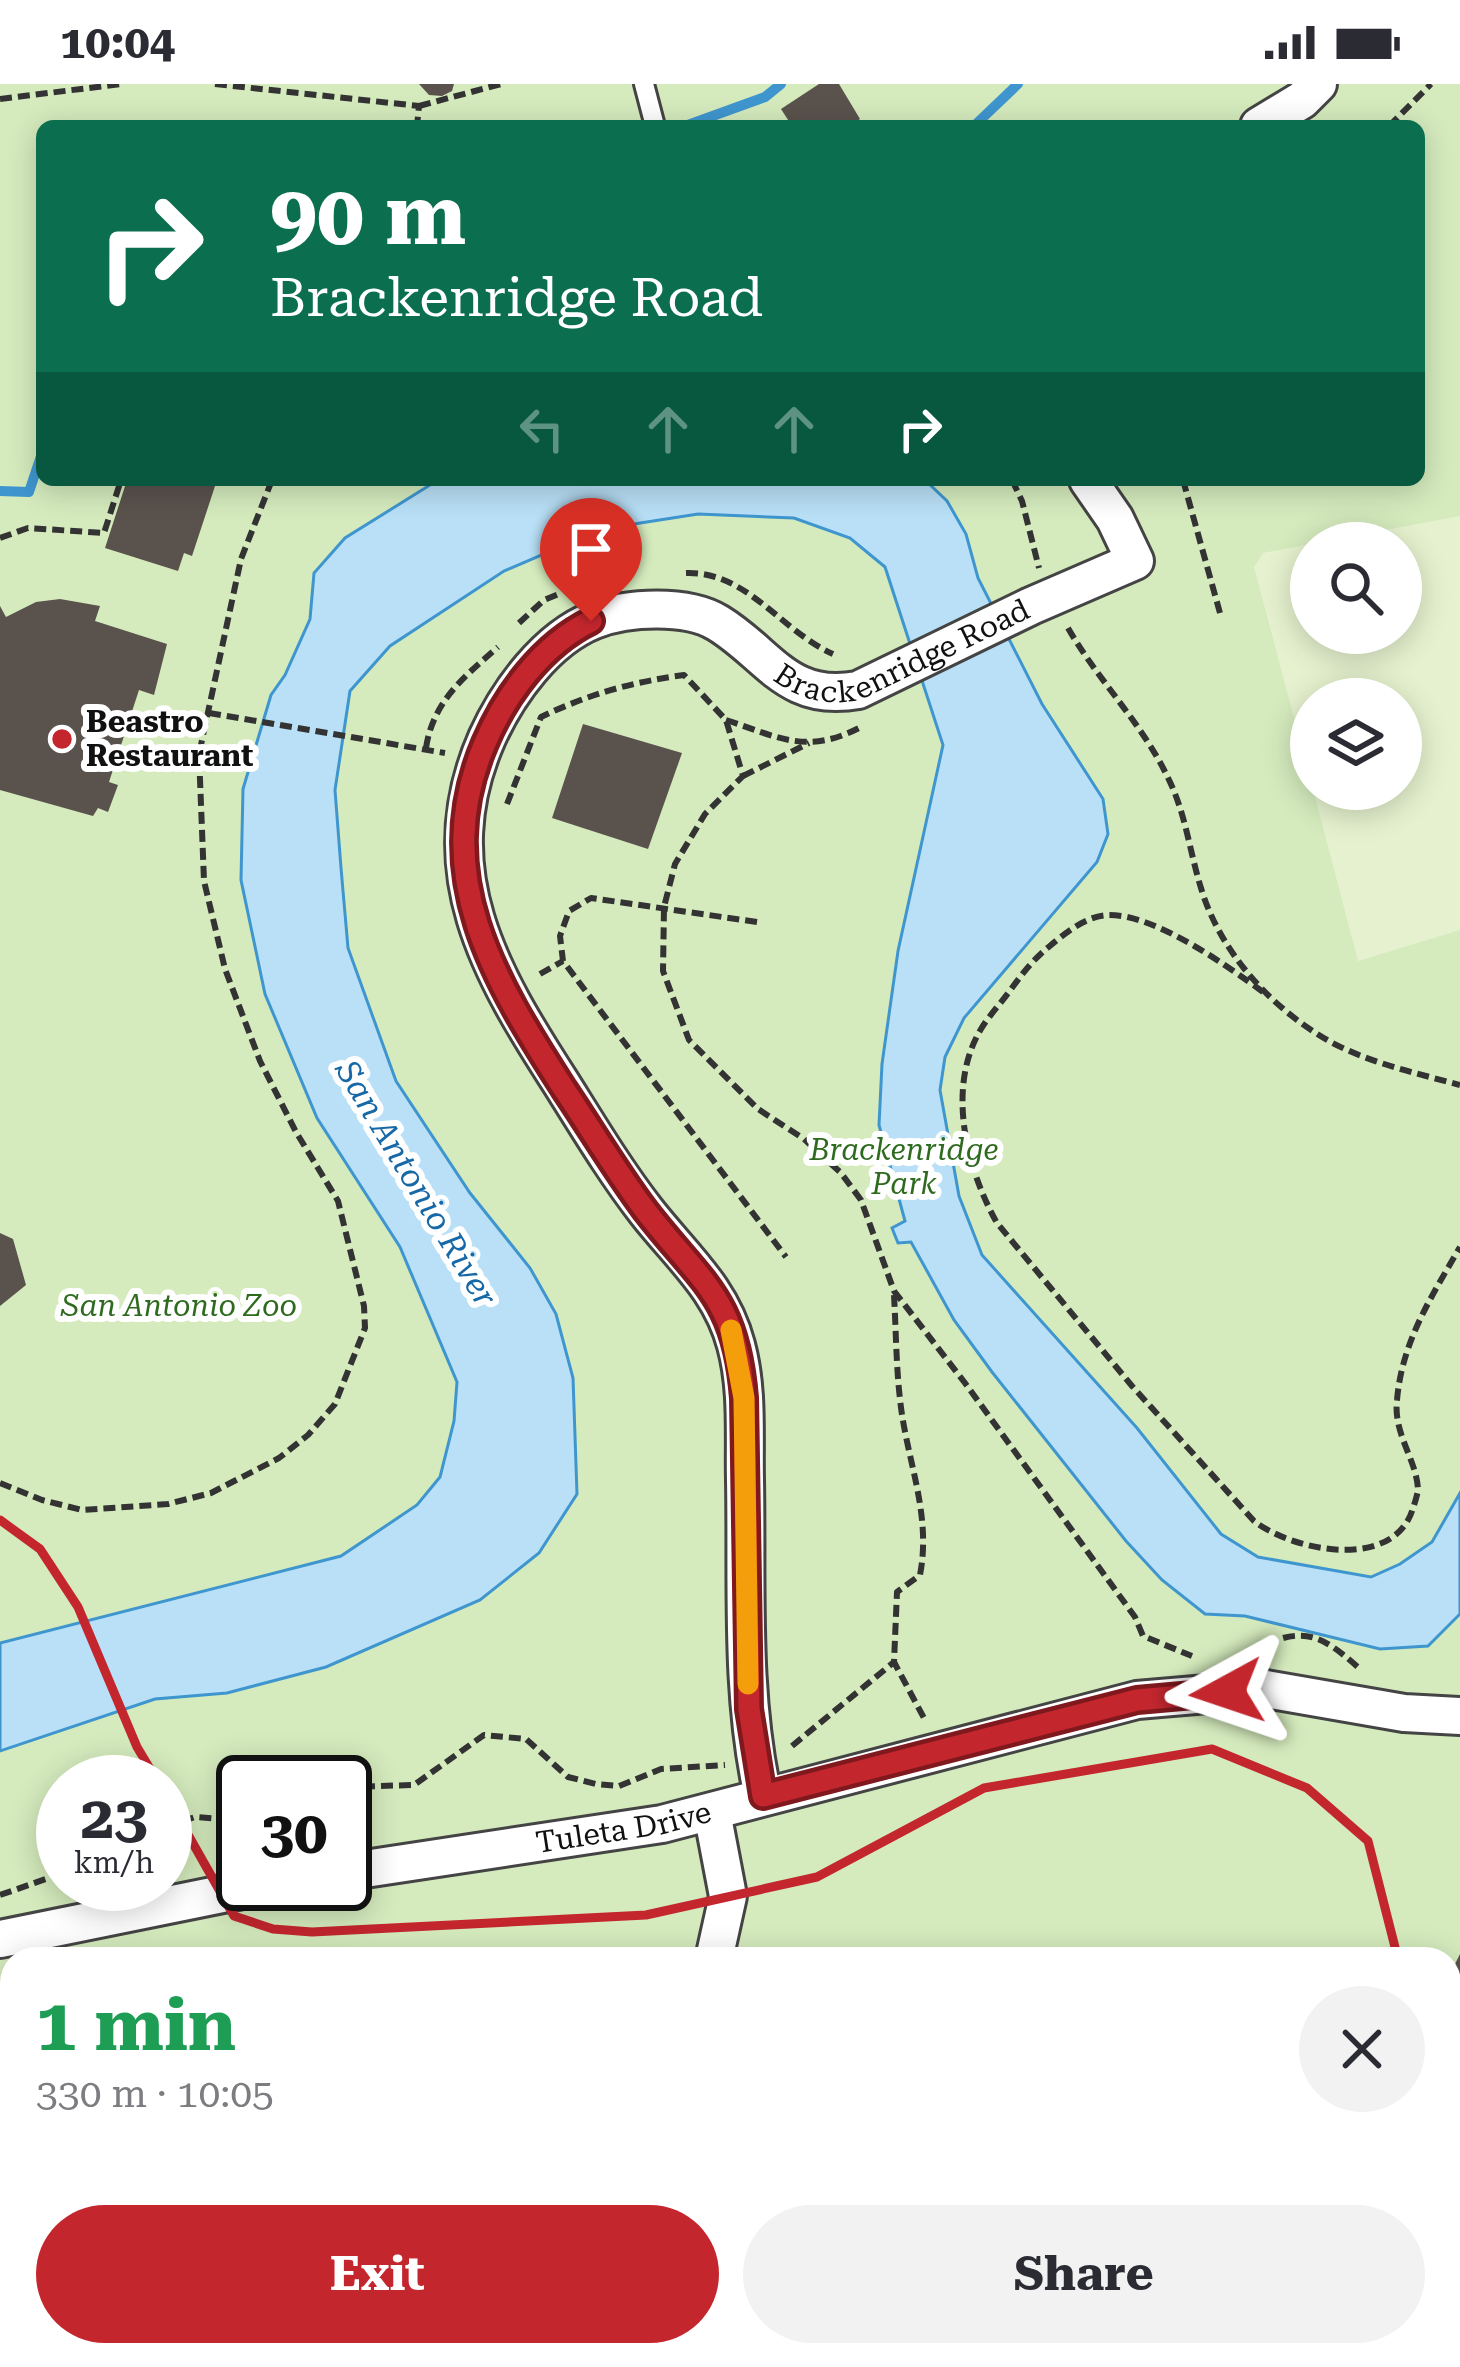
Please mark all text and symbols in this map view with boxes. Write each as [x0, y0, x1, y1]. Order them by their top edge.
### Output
text: 10:04 [60, 16, 175, 69]
text: 90 m [270, 166, 466, 264]
icon: right [72, 168, 228, 324]
text: Brackenridge Road [270, 266, 763, 329]
icon: left [509, 396, 575, 462]
icon: ahead [635, 396, 701, 462]
icon: ahead [761, 396, 827, 462]
icon: right [887, 396, 953, 462]
pin [540, 498, 642, 621]
icon: arrive [558, 516, 624, 582]
map controls [1290, 522, 1422, 810]
button: search [1290, 522, 1422, 654]
street label: Brackenridge Road [768, 591, 1035, 709]
button: layers [1290, 678, 1422, 810]
place label: Beastro Restaurant [86, 704, 253, 773]
marker: Beastro Restaurant [49, 726, 75, 752]
water label: San Antonio River [327, 1052, 506, 1314]
park label: Brackenridge Park [809, 1132, 998, 1201]
park label: San Antonio Zoo [60, 1288, 297, 1323]
position arrow [1164, 1629, 1290, 1755]
speed limit sign: 30 [216, 1755, 372, 1911]
text: 23 [80, 1782, 148, 1853]
street label: Tuleta Drive [533, 1794, 715, 1860]
text: km/h [74, 1845, 154, 1880]
text: 1 min [36, 1983, 236, 2068]
button: close [1299, 1986, 1425, 2112]
text: 330 m · 10:05 [36, 2071, 274, 2117]
button: Exit [36, 2205, 719, 2343]
button: Share [743, 2205, 1425, 2343]

